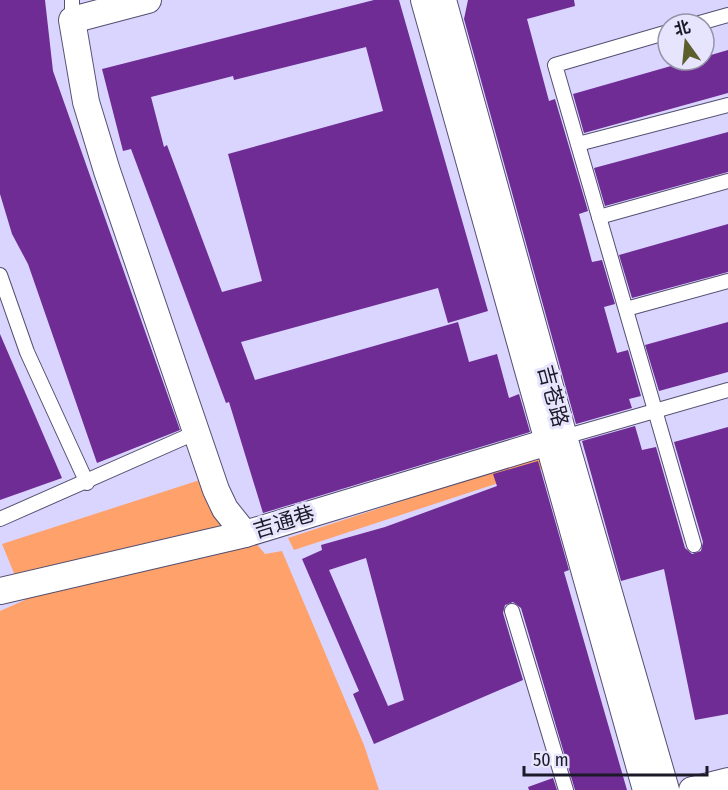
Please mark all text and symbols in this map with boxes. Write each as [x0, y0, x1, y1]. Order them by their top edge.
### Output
north arrow [656, 12, 716, 72]
text: 北 [672, 17, 692, 39]
street label: 吉苍路 [532, 362, 574, 430]
street label: 吉通巷 [250, 500, 318, 544]
scale bar [524, 739, 707, 777]
text: 50 m [533, 749, 569, 771]

